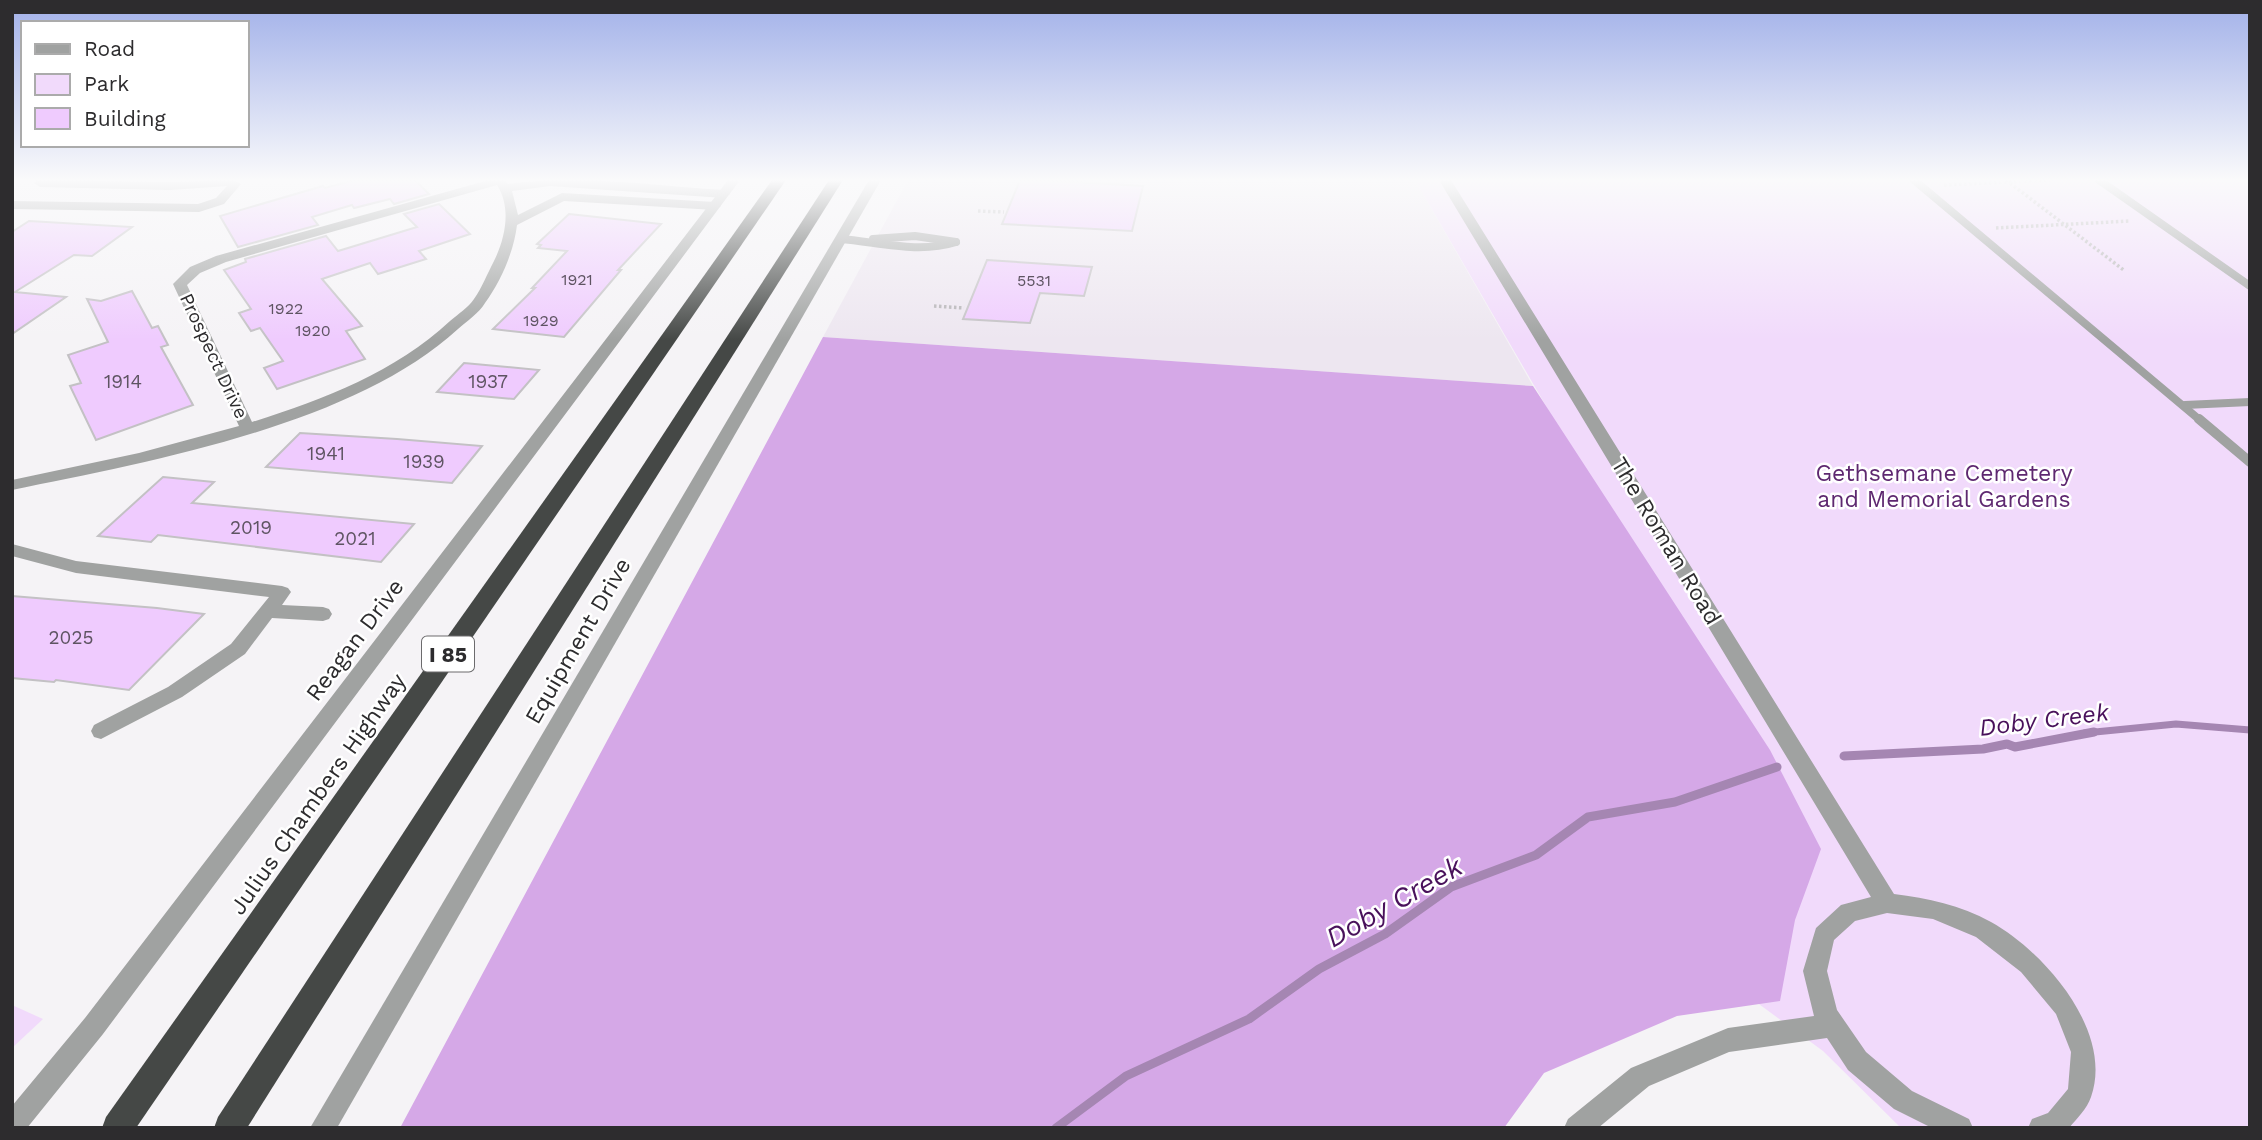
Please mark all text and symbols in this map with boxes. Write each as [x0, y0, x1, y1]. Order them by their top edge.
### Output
legend [21, 21, 248, 147]
text: Road [84, 36, 135, 61]
text: Park [84, 71, 129, 96]
text: Building [84, 106, 166, 131]
house number: 1921 [561, 270, 593, 289]
house number: 5531 [1017, 271, 1051, 290]
street label: Prospect Drive [175, 290, 253, 422]
house number: 1922 [269, 299, 303, 318]
house number: 1929 [523, 311, 559, 330]
house number: 1920 [295, 321, 331, 340]
house number: 1914 [104, 370, 142, 393]
house number: 1937 [468, 370, 508, 393]
house number: 1941 [307, 442, 345, 465]
house number: 1939 [403, 450, 445, 473]
street label: The Roman Road [1605, 452, 1727, 630]
park label: Gethsemane Cemetery and Memorial Gardens [1815, 460, 2073, 513]
house number: 2019 [230, 516, 272, 539]
house number: 2021 [334, 527, 376, 550]
street label: Equipment Drive [519, 553, 637, 729]
street label: Reagan Drive [300, 574, 410, 706]
house number: 2025 [48, 626, 94, 649]
road number: I 85 [422, 636, 474, 672]
street label: Julius Chambers Highway [224, 668, 412, 920]
water label: Doby Creek [1978, 698, 2111, 742]
water label: Doby Creek [1320, 849, 1469, 954]

